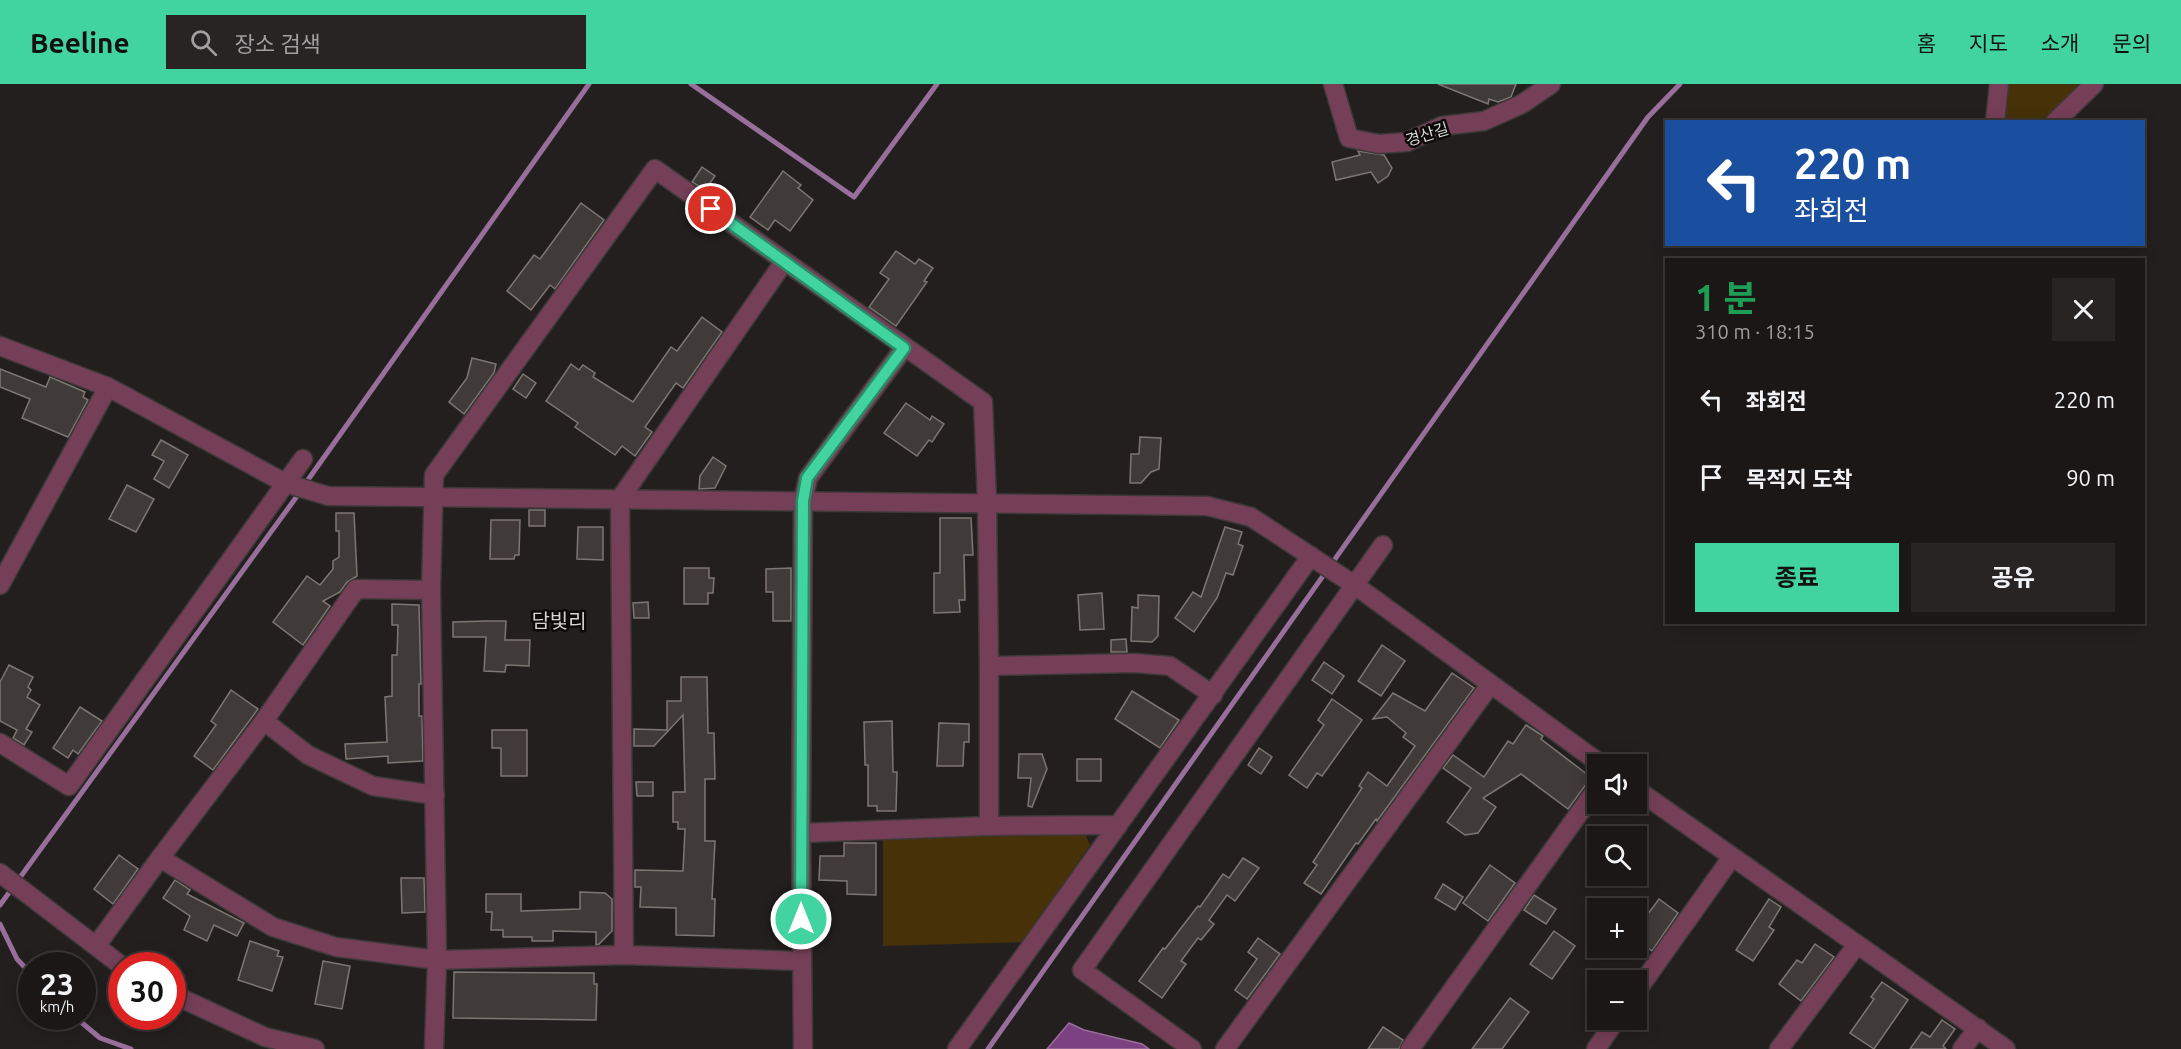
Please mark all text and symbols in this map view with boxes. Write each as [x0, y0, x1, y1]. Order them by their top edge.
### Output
search box [166, 15, 586, 69]
icon: search [187, 26, 220, 59]
text: Beeline [30, 27, 130, 58]
text: 장소 검색 [235, 31, 321, 56]
text: 홈 [1917, 31, 1936, 55]
text: 지도 [1969, 31, 2008, 55]
text: 소개 [2041, 31, 2079, 55]
text: 문의 [2112, 31, 2151, 55]
street label: 경산길 [1403, 119, 1451, 149]
text: 220 m [1794, 140, 1911, 187]
icon: left [1695, 144, 1773, 222]
pin [685, 183, 736, 234]
icon: arrive [694, 192, 727, 225]
text: 좌회전 [1794, 195, 1869, 225]
text: 1 분 [1695, 277, 1757, 318]
button: close [2052, 278, 2115, 341]
text: 310 m · 18:15 [1695, 320, 1815, 343]
icon: left [1695, 383, 1728, 416]
text: 220 m [2054, 387, 2115, 412]
text: 좌회전 [1746, 388, 1807, 413]
icon: arrive [1695, 461, 1728, 494]
text: 90 m [2066, 465, 2115, 490]
text: 목적지 도착 [1746, 466, 1852, 491]
button: 종료 [1695, 543, 1899, 612]
button: 공유 [1911, 543, 2115, 612]
district label: 담빛리 [531, 609, 587, 632]
map controls [1587, 754, 1647, 1030]
button: sound [1587, 754, 1647, 814]
button: search [1587, 826, 1647, 886]
position arrow [769, 887, 833, 951]
button: + [1587, 898, 1647, 958]
speed limit sign: 30 [108, 952, 186, 1030]
text: 23 [40, 967, 74, 1001]
button: − [1587, 970, 1647, 1030]
text: km/h [40, 998, 74, 1015]

